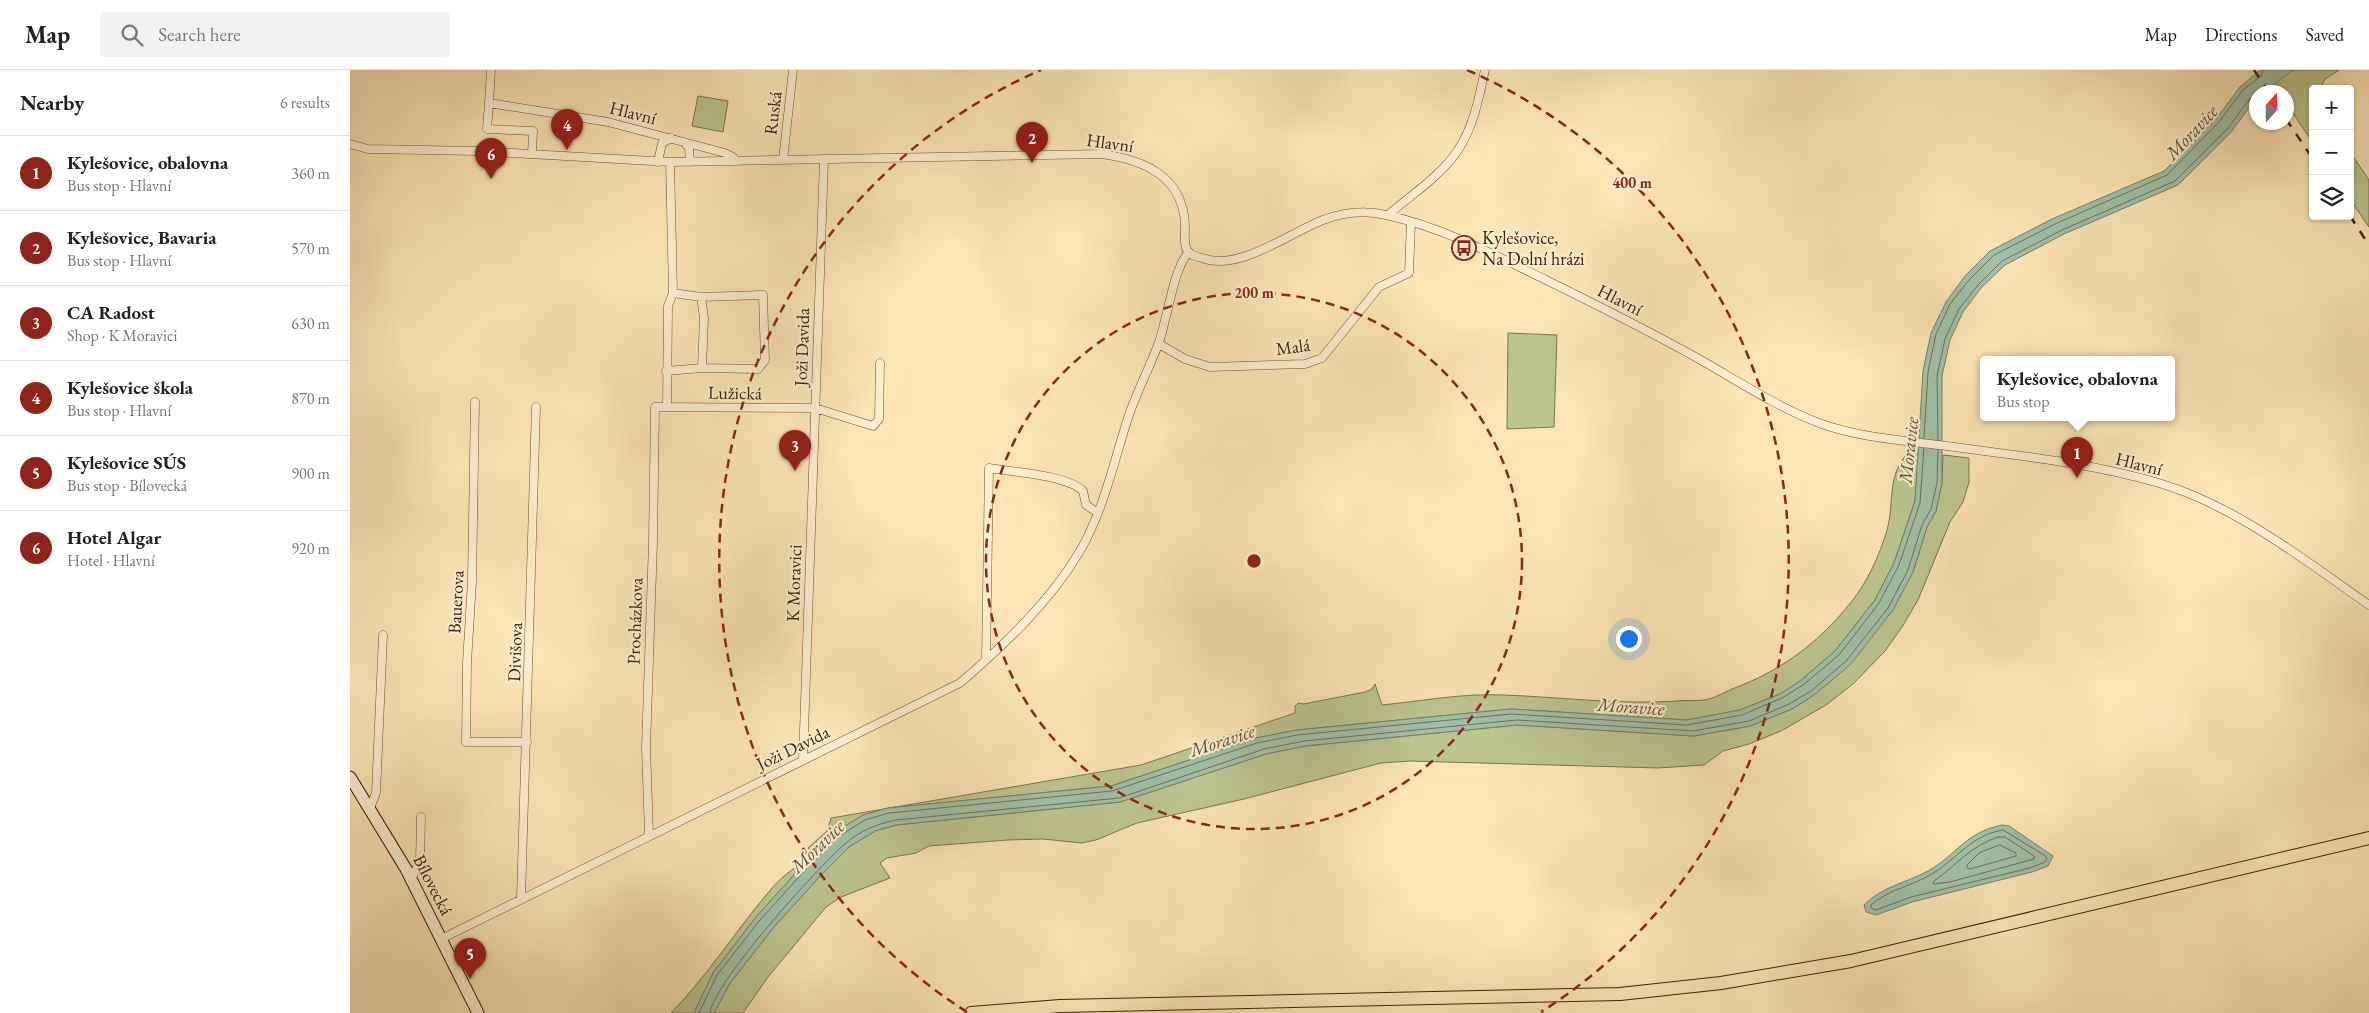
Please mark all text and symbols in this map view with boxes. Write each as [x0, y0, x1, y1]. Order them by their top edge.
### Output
search box [100, 12, 450, 57]
text: Map [25, 19, 70, 50]
icon: search [118, 21, 146, 49]
text: Search here [158, 22, 241, 47]
text: Map [2145, 23, 2177, 46]
text: Directions [2205, 23, 2277, 46]
text: Saved [2305, 23, 2344, 46]
north arrow [2249, 85, 2294, 130]
map controls [2309, 85, 2354, 220]
button: + [2309, 85, 2354, 130]
text: Nearby [20, 89, 84, 116]
street label: Ruská [758, 89, 787, 136]
text: 6 results [280, 92, 330, 113]
street label: Hlavní [607, 96, 660, 130]
water label: Moravice [2159, 99, 2224, 166]
pin: 4 [551, 109, 583, 150]
pin: 2 [1016, 122, 1048, 163]
street label: Hlavní [1085, 128, 1136, 157]
button: − [2309, 130, 2354, 175]
pin: 6 [475, 138, 507, 179]
text: Kylešovice, obalovna [67, 150, 228, 175]
text: 1 [32, 163, 40, 184]
text: 360 m [291, 163, 330, 184]
text: 400 m [1612, 173, 1652, 192]
text: Bus stop · Hlavní [67, 175, 171, 196]
button: layers [2309, 175, 2354, 220]
text: Kylešovice, Bavaria [67, 225, 217, 250]
place label: Kylešovice, Na Dolní hrázi [1482, 226, 1585, 270]
bus stop icon: Kylešovice, Na Dolní hrázi [1451, 235, 1477, 261]
text: 2 [32, 238, 40, 259]
text: 570 m [291, 238, 330, 259]
text: Bus stop · Hlavní [67, 250, 171, 271]
street label: Hlavní [1594, 279, 1647, 321]
text: 200 m [1234, 283, 1274, 302]
text: CA Radost [67, 300, 155, 325]
street label: Joži Davida [789, 307, 814, 389]
text: 3 [32, 313, 40, 334]
text: 630 m [291, 313, 330, 334]
text: Shop · K Moravici [67, 325, 177, 346]
street label: Malá [1274, 333, 1312, 360]
popup [1980, 356, 2175, 421]
text: Kylešovice, obalovna [1997, 366, 2158, 391]
text: Kylešovice škola [67, 375, 193, 400]
street label: Lužická [708, 381, 763, 404]
text: 4 [32, 388, 40, 409]
text: 870 m [291, 388, 330, 409]
text: Bus stop [1997, 391, 2049, 412]
text: Bus stop · Hlavní [67, 400, 171, 421]
water label: Moravice [1892, 415, 1924, 486]
pin: 3 [779, 430, 811, 471]
pin: 1 [2061, 437, 2093, 478]
street label: Hlavní [2113, 447, 2166, 481]
text: Kylešovice SÚS [67, 450, 186, 475]
text: 5 [32, 463, 40, 484]
text: 900 m [291, 463, 330, 484]
text: Bus stop · Bílovecká [67, 475, 187, 496]
text: Hotel Algar [67, 525, 161, 550]
text: 6 [32, 538, 40, 559]
text: 920 m [291, 538, 330, 559]
street label: K Moravici [781, 543, 806, 622]
text: Hotel · Hlavní [67, 550, 155, 571]
centre of rings [1245, 552, 1263, 570]
street label: Bauerova [442, 569, 469, 634]
street label: Procházkova [621, 576, 648, 665]
street label: Divišova [502, 621, 527, 682]
your location [1616, 626, 1642, 652]
water label: Moravice [1596, 692, 1666, 721]
water label: Moravice [1185, 718, 1258, 763]
street label: Joži Davida [751, 720, 834, 776]
water label: Moravice [784, 814, 850, 879]
street label: Bílovecká [408, 851, 459, 920]
pin: 5 [454, 938, 486, 979]

